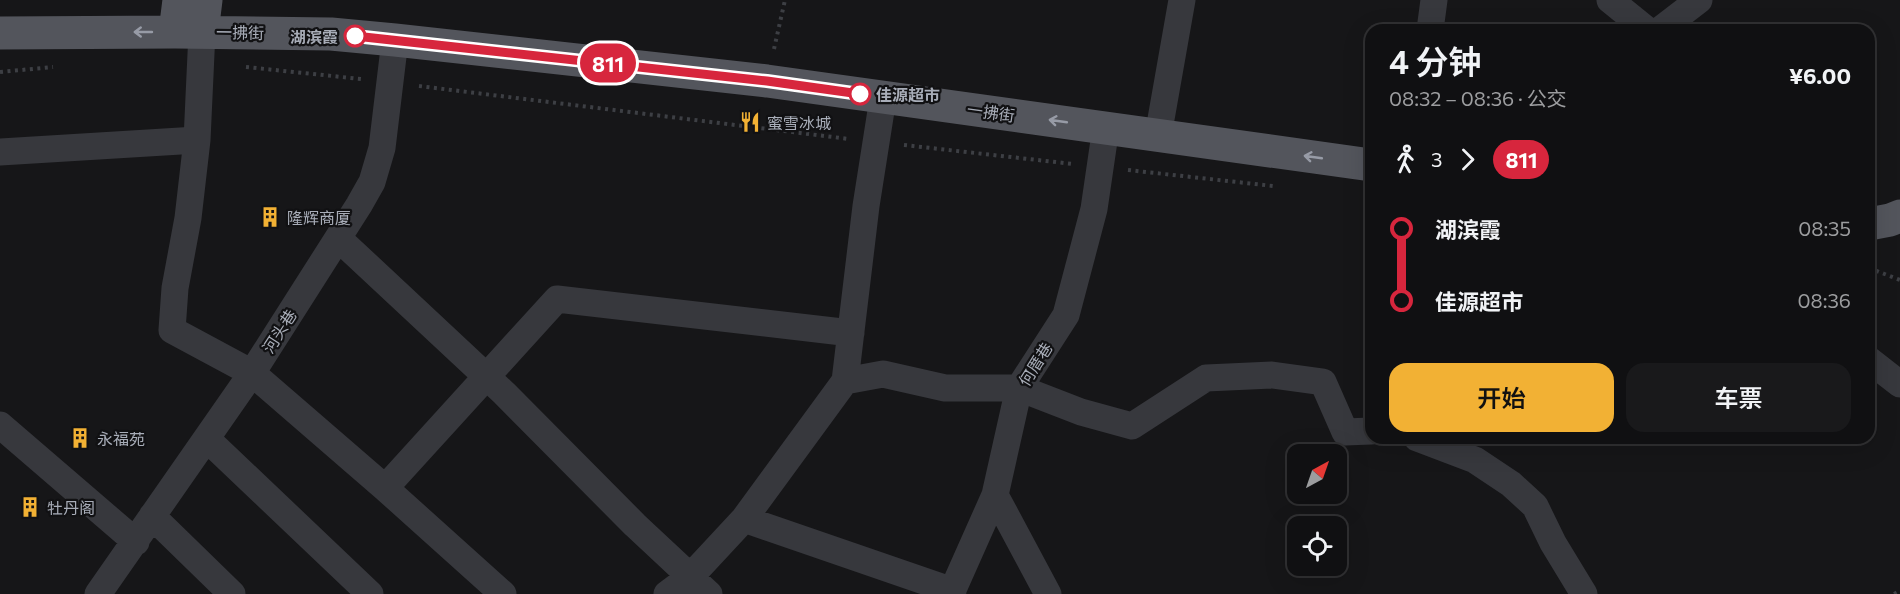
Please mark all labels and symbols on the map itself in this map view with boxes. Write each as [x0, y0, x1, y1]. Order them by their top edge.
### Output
street label: 一拂街 [216, 22, 264, 42]
marker: 湖滨霞 [344, 25, 366, 47]
one-way arrow [134, 26, 154, 38]
place label: 湖滨霞 [290, 27, 338, 46]
line badge: 811 [574, 44, 642, 82]
marker: 佳源超市 [849, 83, 871, 105]
place label: 佳源超市 [876, 85, 940, 104]
street label: 一拂街 [966, 99, 1016, 125]
restaurant icon: 蜜雪冰城 [738, 110, 762, 134]
place label: 蜜雪冰城 [767, 113, 831, 132]
one-way arrow [1048, 115, 1068, 126]
one-way arrow [1304, 152, 1323, 163]
building icon: 隆辉商厦 [258, 205, 282, 229]
place label: 隆辉商厦 [287, 208, 351, 227]
street label: 河头巷 [258, 306, 300, 356]
street label: 何厝巷 [1014, 339, 1056, 389]
building icon: 永福苑 [68, 426, 92, 450]
place label: 永福苑 [97, 429, 145, 448]
north arrow [1287, 444, 1347, 504]
building icon: 牡丹阁 [18, 495, 42, 519]
place label: 牡丹阁 [47, 498, 95, 517]

